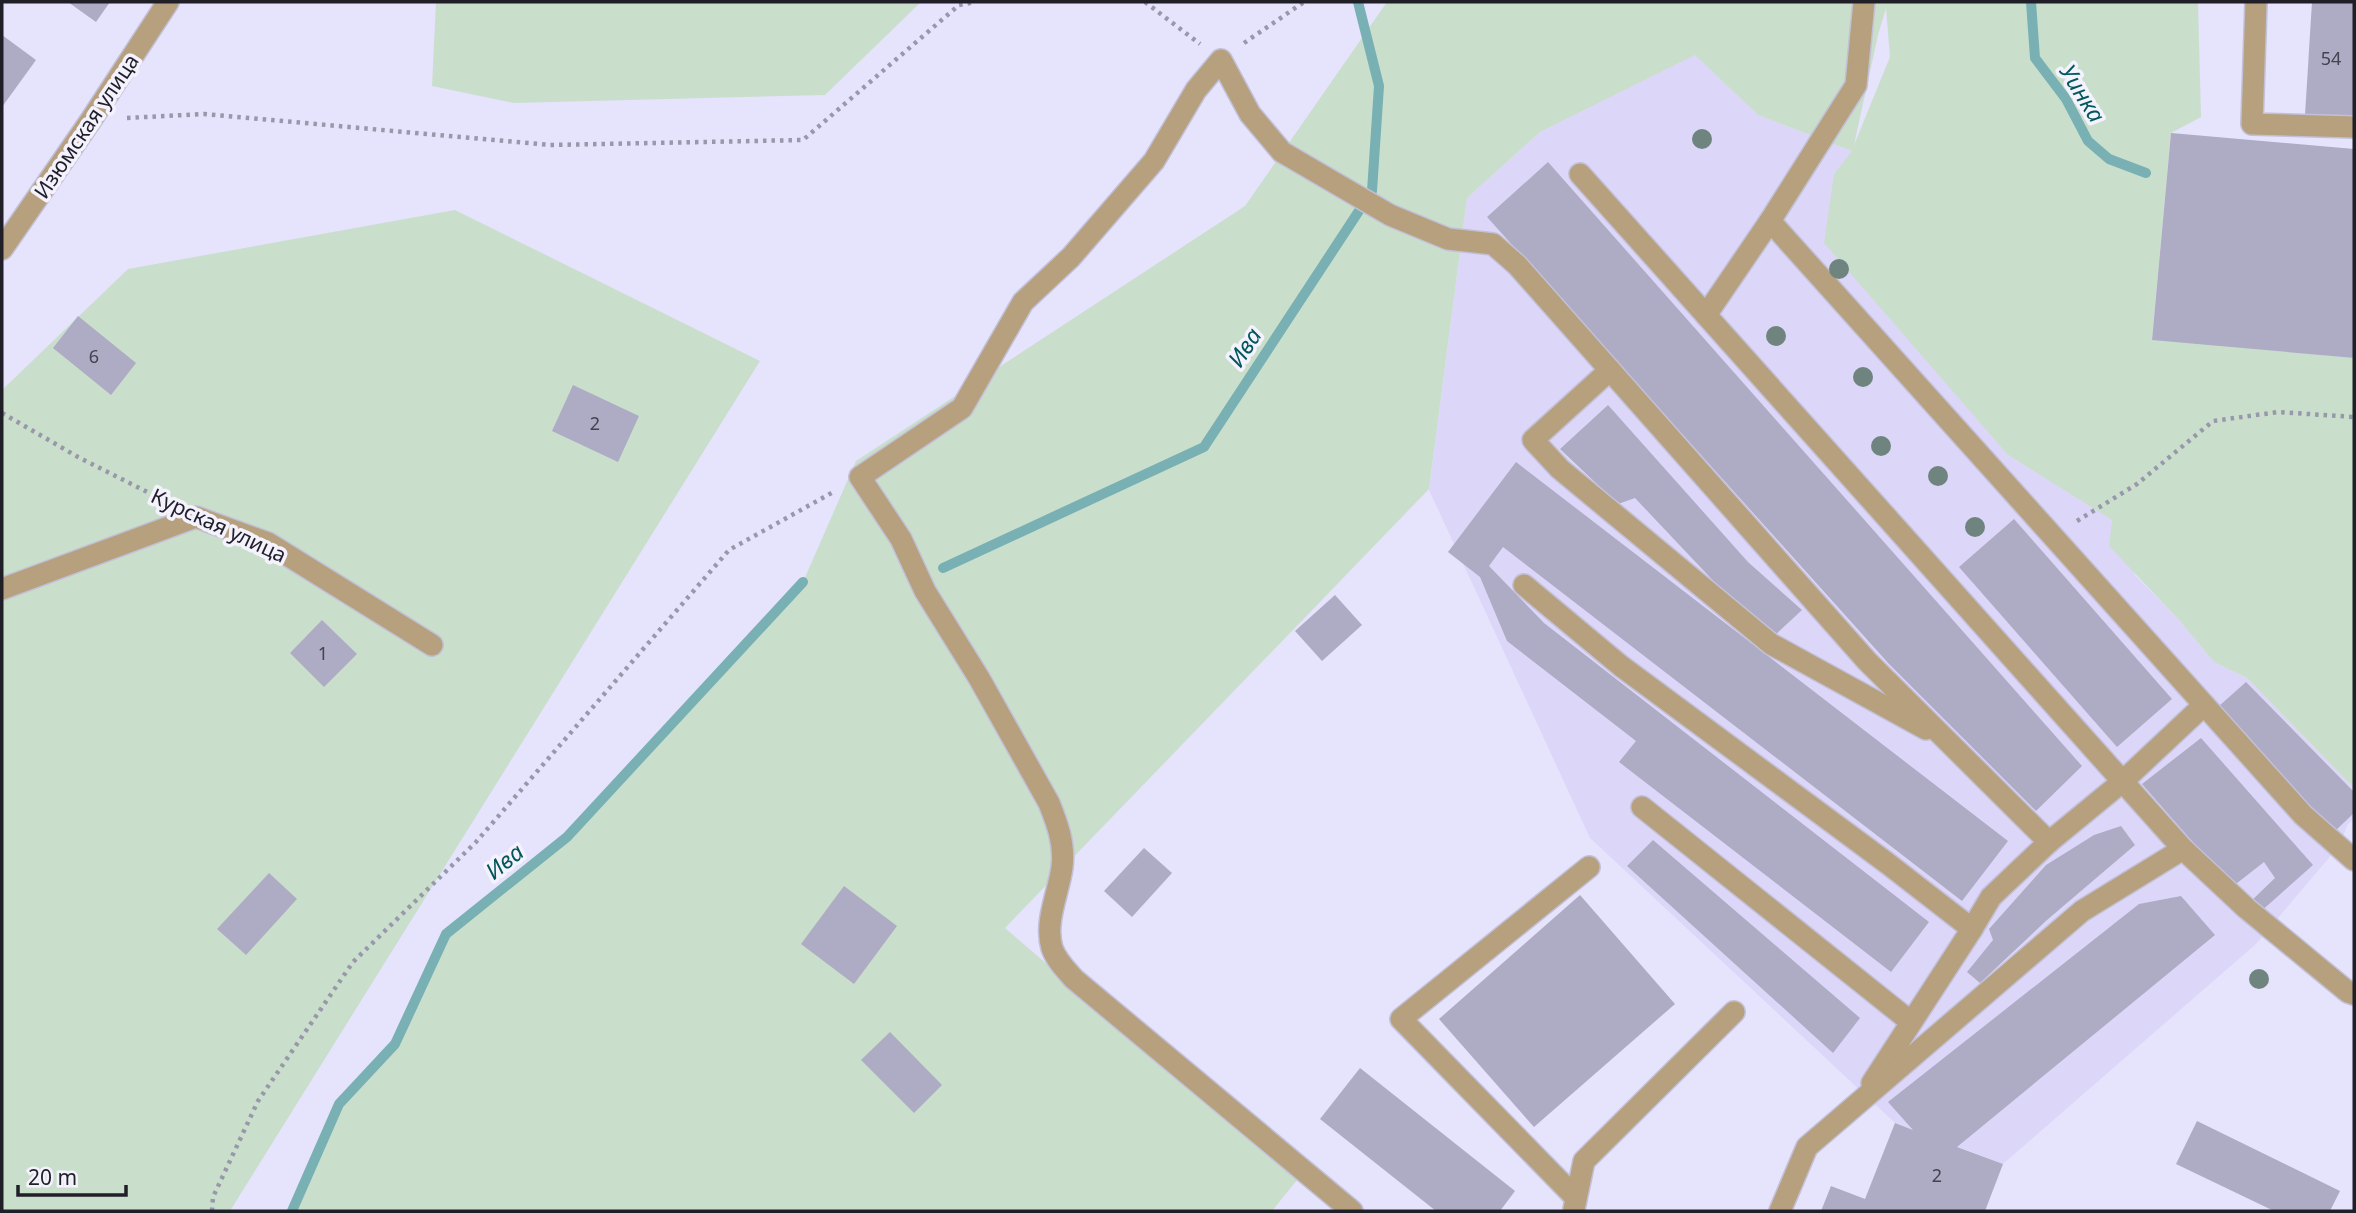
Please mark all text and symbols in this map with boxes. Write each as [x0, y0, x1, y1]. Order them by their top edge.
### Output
house number: 54 [2321, 46, 2341, 70]
street label: Изюмская улица [27, 48, 145, 204]
water label: Уинка [2053, 58, 2113, 128]
water label: Ива [1219, 321, 1269, 373]
house number: 6 [89, 344, 99, 368]
house number: 2 [590, 411, 600, 435]
street label: Курская улица [147, 481, 291, 569]
house number: 1 [318, 641, 328, 665]
water label: Ива [478, 836, 530, 886]
scale bar [18, 1154, 126, 1198]
text: 20 m [28, 1163, 77, 1191]
house number: 2 [1932, 1163, 1942, 1187]

